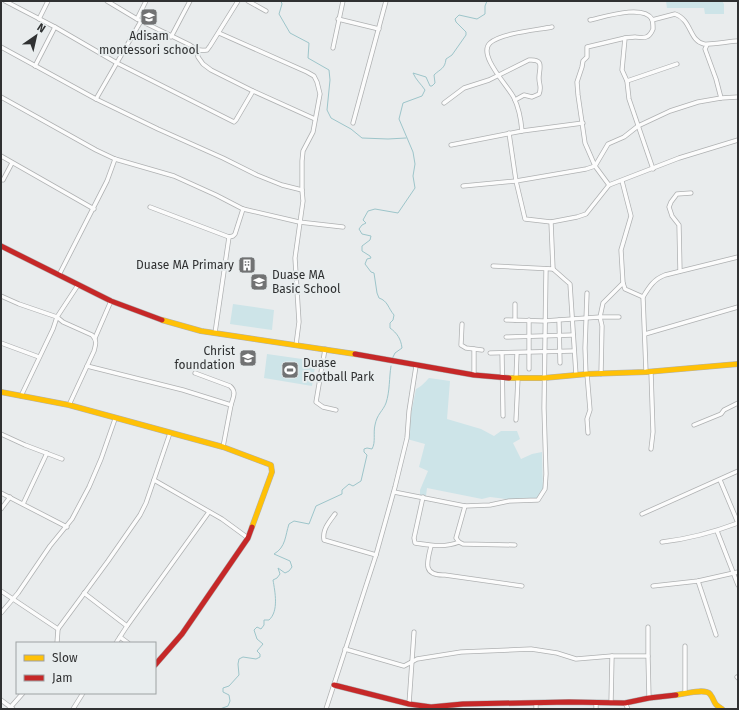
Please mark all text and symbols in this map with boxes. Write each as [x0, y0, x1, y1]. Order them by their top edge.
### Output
school or university icon: Adisam montessori school [139, 7, 159, 27]
north arrow [16, 16, 56, 56]
text: N [35, 21, 48, 36]
place label: Adisam montessori school [99, 29, 200, 57]
building icon: Duase MA Primary [237, 255, 257, 275]
place label: Duase MA Primary [136, 258, 234, 272]
place label: Duase MA Basic School [272, 268, 341, 296]
school or university icon: Duase MA Basic School [249, 272, 269, 292]
place label: Christ foundation [175, 344, 236, 372]
school or university icon: Christ foundation [238, 348, 258, 368]
place label: Duase Football Park [303, 356, 375, 384]
sports icon: Duase Football Park [280, 360, 300, 380]
legend [16, 642, 156, 694]
text: Slow [52, 651, 78, 665]
text: Jam [52, 671, 72, 685]

